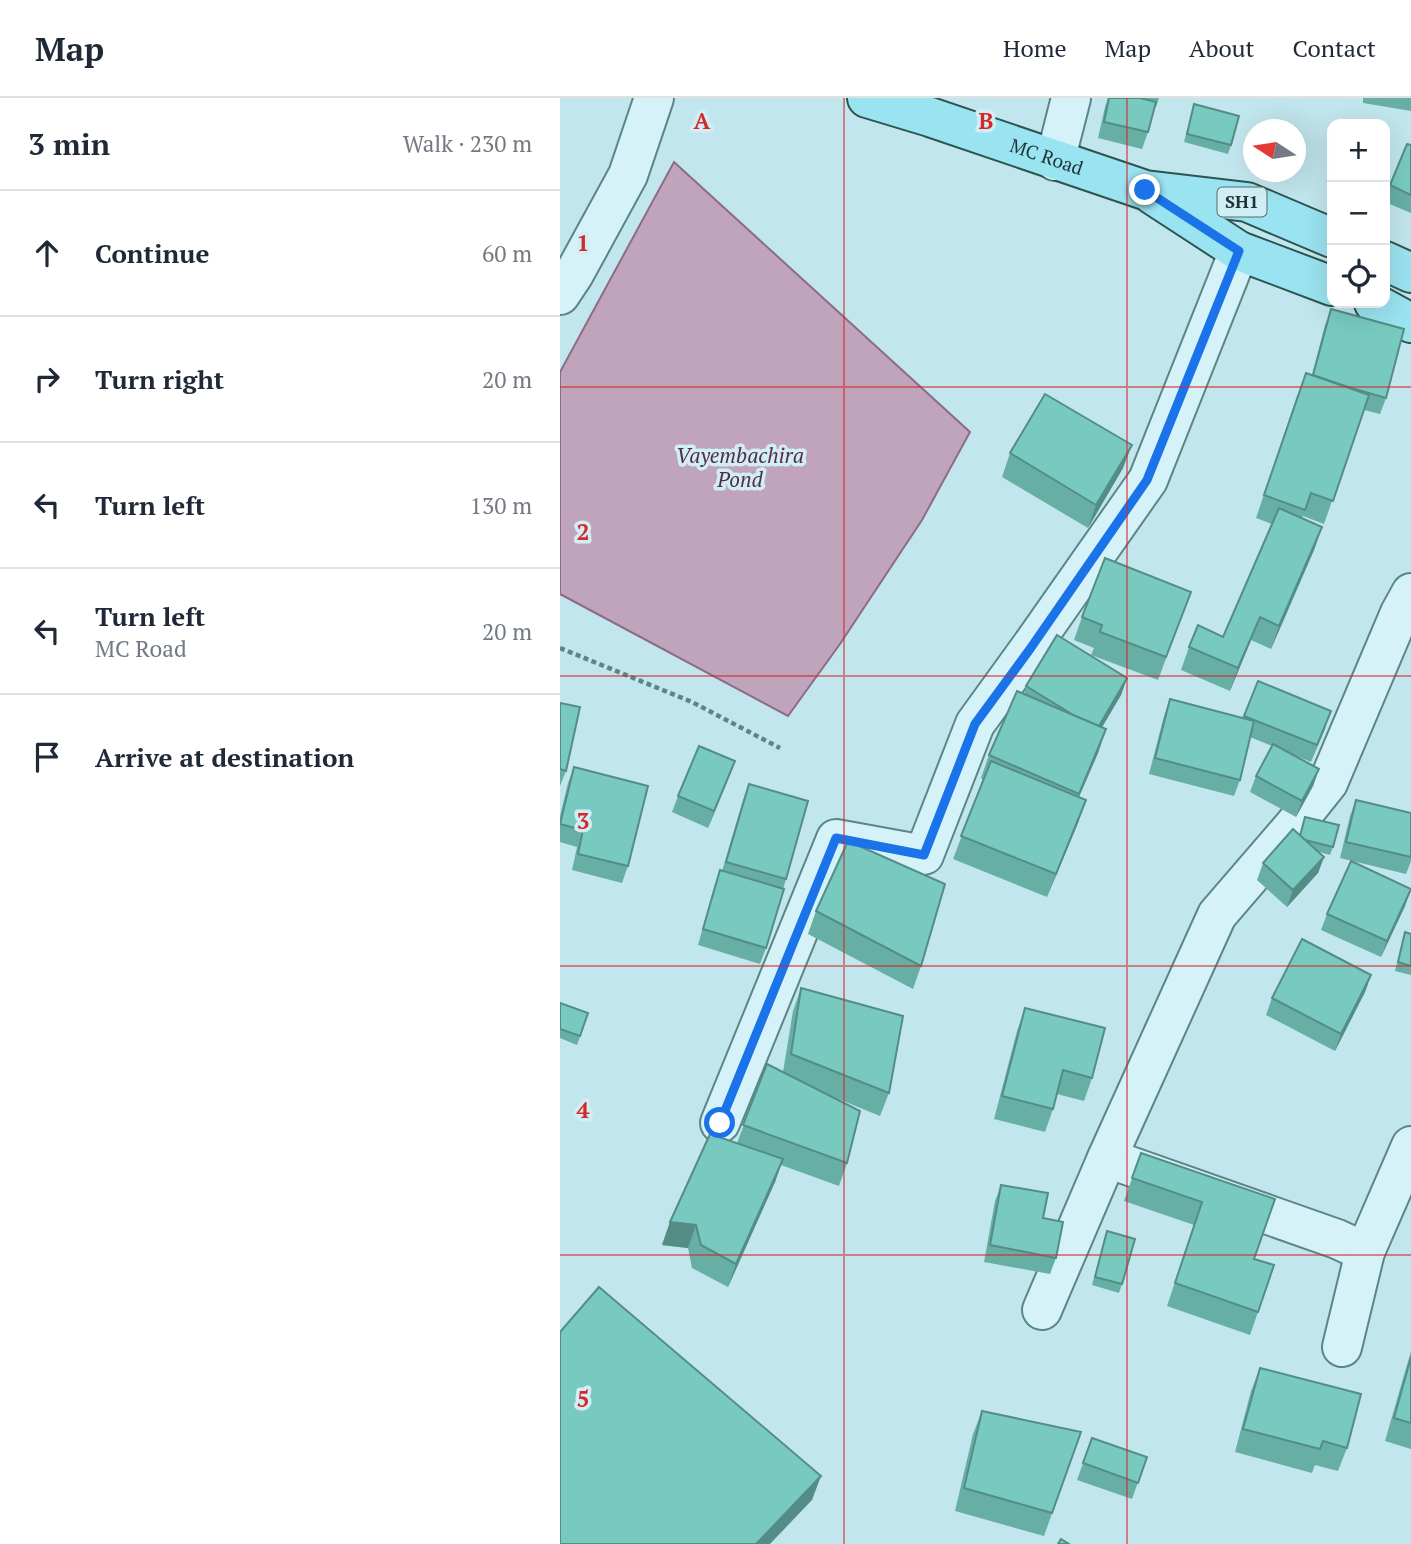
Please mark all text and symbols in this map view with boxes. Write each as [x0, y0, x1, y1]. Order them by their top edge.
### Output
text: Map [35, 27, 104, 70]
text: Home [1003, 32, 1067, 64]
text: Map [1105, 32, 1151, 64]
text: About [1189, 32, 1255, 64]
text: Contact [1293, 32, 1376, 64]
text: A [694, 105, 711, 136]
text: B [979, 105, 994, 136]
north arrow [1243, 119, 1306, 182]
map controls [1327, 119, 1390, 308]
button: + [1327, 119, 1390, 182]
text: 3 min [28, 124, 110, 164]
text: Walk · 230 m [403, 128, 532, 159]
street label: MC Road [1007, 132, 1087, 180]
route end [1129, 174, 1160, 205]
button: − [1327, 182, 1390, 245]
road number: SH1 [1218, 188, 1266, 217]
text: 1 [577, 227, 590, 258]
icon: ahead [28, 234, 66, 272]
text: Continue [95, 236, 209, 270]
text: 60 m [482, 238, 532, 269]
button: locate [1327, 245, 1390, 308]
icon: right [28, 360, 66, 398]
text: Turn right [95, 362, 224, 396]
text: 20 m [482, 364, 532, 395]
water label: Vayembachira Pond [676, 441, 804, 493]
icon: left [28, 486, 66, 524]
text: Turn left [95, 488, 205, 522]
text: 130 m [470, 490, 532, 521]
text: 2 [577, 516, 590, 547]
text: Turn left [95, 599, 205, 633]
icon: left [28, 612, 66, 650]
text: 20 m [482, 616, 532, 647]
text: MC Road [95, 633, 187, 664]
icon: arrive [28, 738, 66, 776]
text: Arrive at destination [95, 740, 354, 774]
text: 3 [577, 805, 590, 836]
text: 4 [577, 1094, 590, 1125]
route start [704, 1107, 735, 1138]
text: 5 [577, 1383, 590, 1414]

